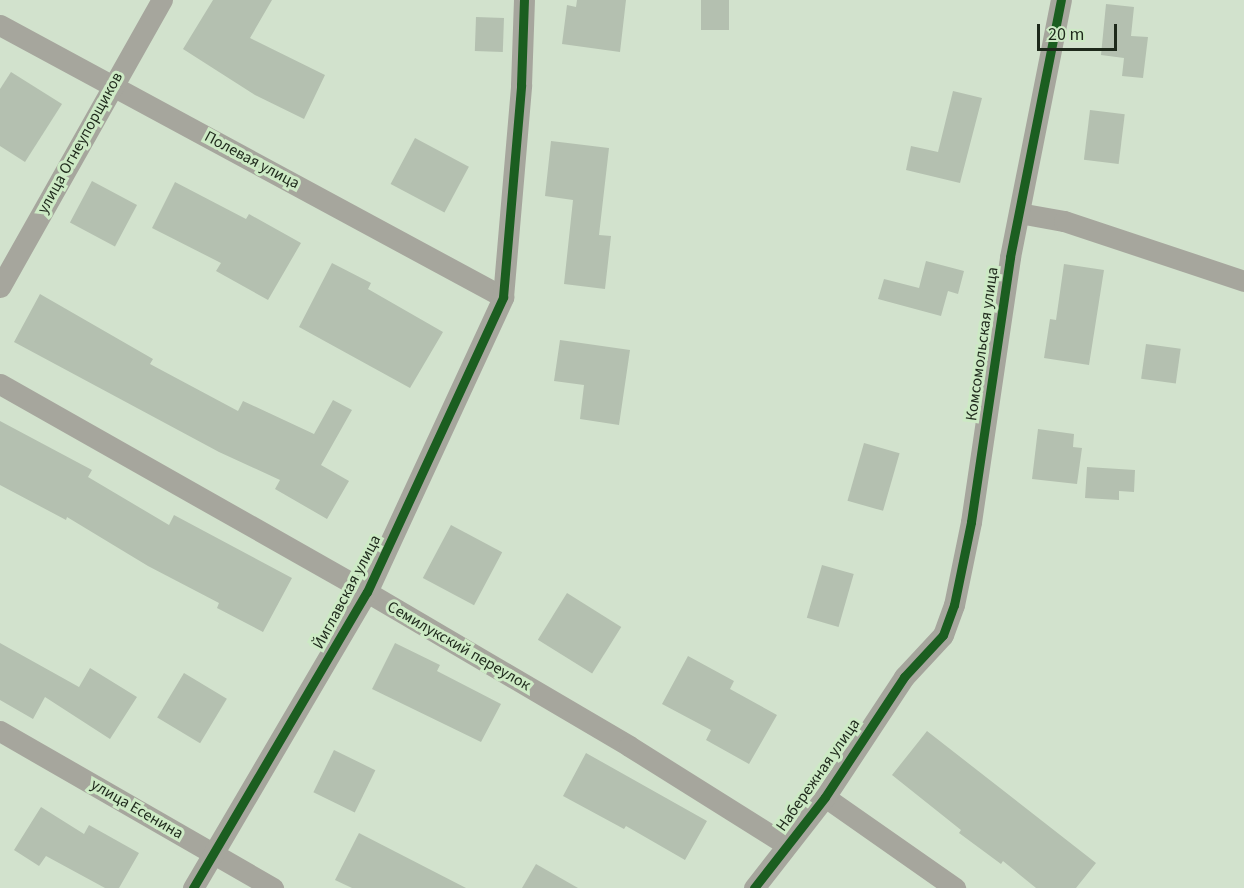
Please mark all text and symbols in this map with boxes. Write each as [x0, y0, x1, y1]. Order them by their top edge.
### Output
scale bar [1040, 12, 1120, 50]
text: 20 m [1048, 22, 1084, 47]
street label: улица Огнеупорщиков [33, 69, 127, 217]
street label: Полевая улица [201, 127, 303, 193]
street label: Комсомольская улица [962, 266, 1002, 422]
street label: Йиглавская улица [309, 532, 385, 652]
street label: Семилукский переулок [384, 597, 534, 695]
street label: Набережная улица [772, 715, 864, 835]
street label: улица Есенина [87, 775, 187, 843]

